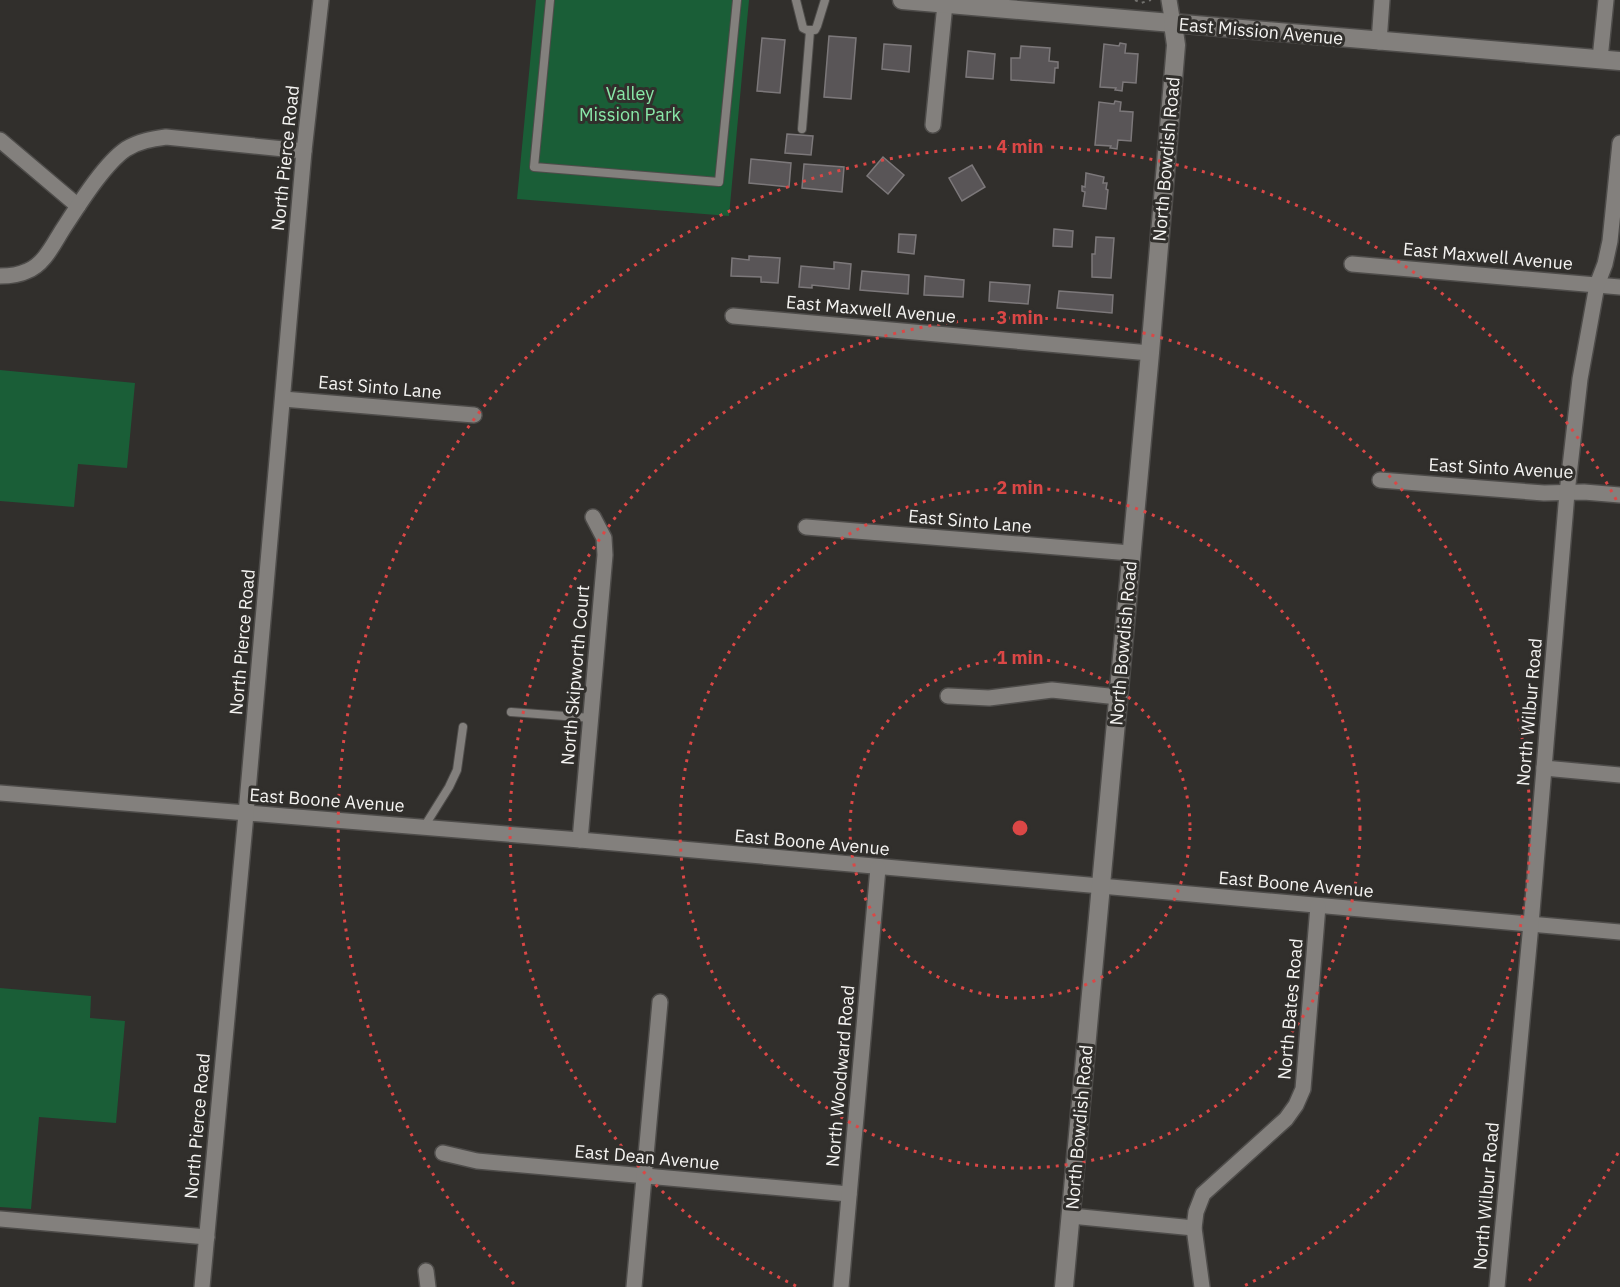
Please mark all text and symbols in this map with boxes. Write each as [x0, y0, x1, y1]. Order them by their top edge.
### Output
street label: East Mission Avenue [1178, 12, 1344, 50]
street label: North Bowdish Road [1147, 76, 1185, 242]
park label: Valley Mission Park [579, 82, 682, 126]
street label: North Pierce Road [266, 84, 304, 232]
text: 4 min [996, 135, 1044, 158]
street label: East Maxwell Avenue [1402, 237, 1574, 275]
street label: East Maxwell Avenue [785, 290, 957, 328]
text: 3 min [996, 306, 1044, 329]
street label: East Sinto Lane [317, 370, 443, 404]
street label: East Sinto Avenue [1428, 453, 1574, 483]
text: 2 min [996, 476, 1044, 499]
street label: East Sinto Lane [907, 504, 1033, 538]
street label: North Bowdish Road [1104, 560, 1142, 726]
street label: North Pierce Road [224, 568, 260, 716]
street label: North Skipworth Court [556, 584, 594, 766]
street label: North Wilbur Road [1511, 637, 1547, 787]
text: 1 min [996, 646, 1044, 669]
street label: East Boone Avenue [249, 783, 406, 817]
centre of rings [1010, 818, 1030, 838]
street label: East Boone Avenue [733, 824, 891, 860]
street label: East Boone Avenue [1217, 866, 1375, 902]
street label: North Bates Road [1272, 937, 1308, 1081]
street label: North Woodward Road [821, 984, 859, 1168]
street label: North Bowdish Road [1060, 1044, 1098, 1210]
street label: North Pierce Road [179, 1052, 215, 1200]
street label: North Wilbur Road [1468, 1121, 1504, 1271]
street label: East Dean Avenue [574, 1139, 721, 1175]

